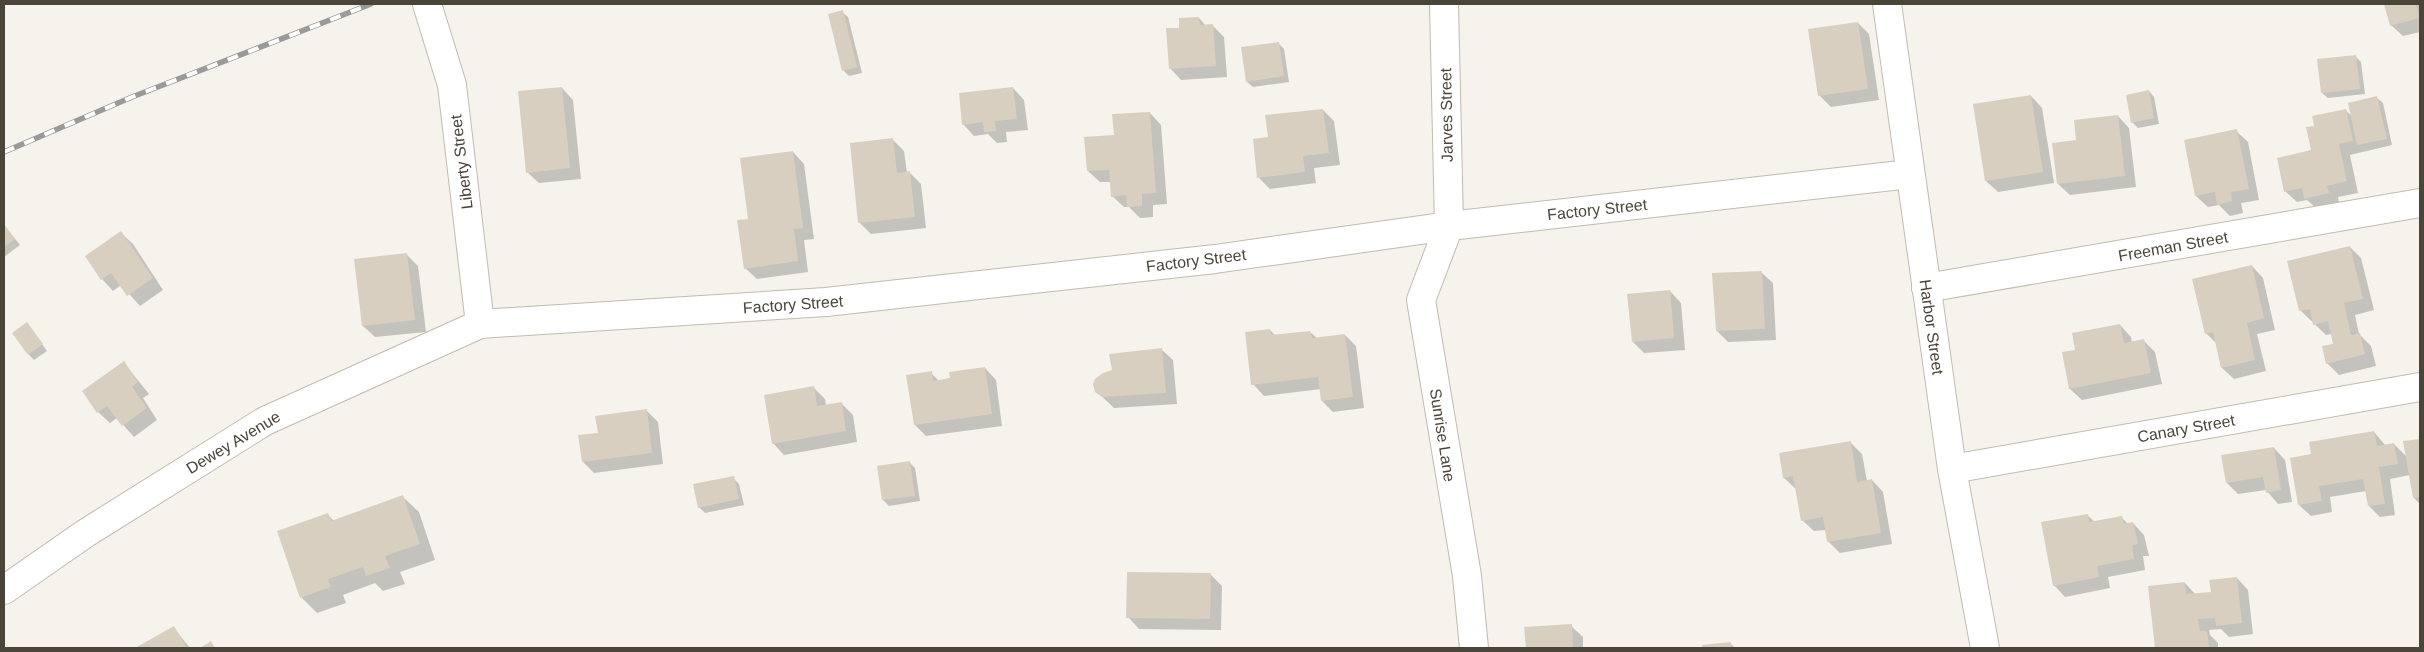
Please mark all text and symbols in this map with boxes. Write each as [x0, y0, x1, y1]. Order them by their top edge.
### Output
street label: Jarves Street [1437, 67, 1456, 162]
street label: Liberty Street [447, 113, 476, 210]
street label: Factory Street [1546, 196, 1648, 223]
street label: Freeman Street [2117, 228, 2230, 265]
street label: Factory Street [1145, 246, 1248, 275]
street label: Harbor Street [1916, 278, 1947, 376]
street label: Factory Street [742, 292, 844, 316]
street label: Sunrise Lane [1427, 387, 1458, 483]
street label: Dewey Avenue [183, 408, 283, 477]
street label: Canary Street [2136, 411, 2237, 445]

